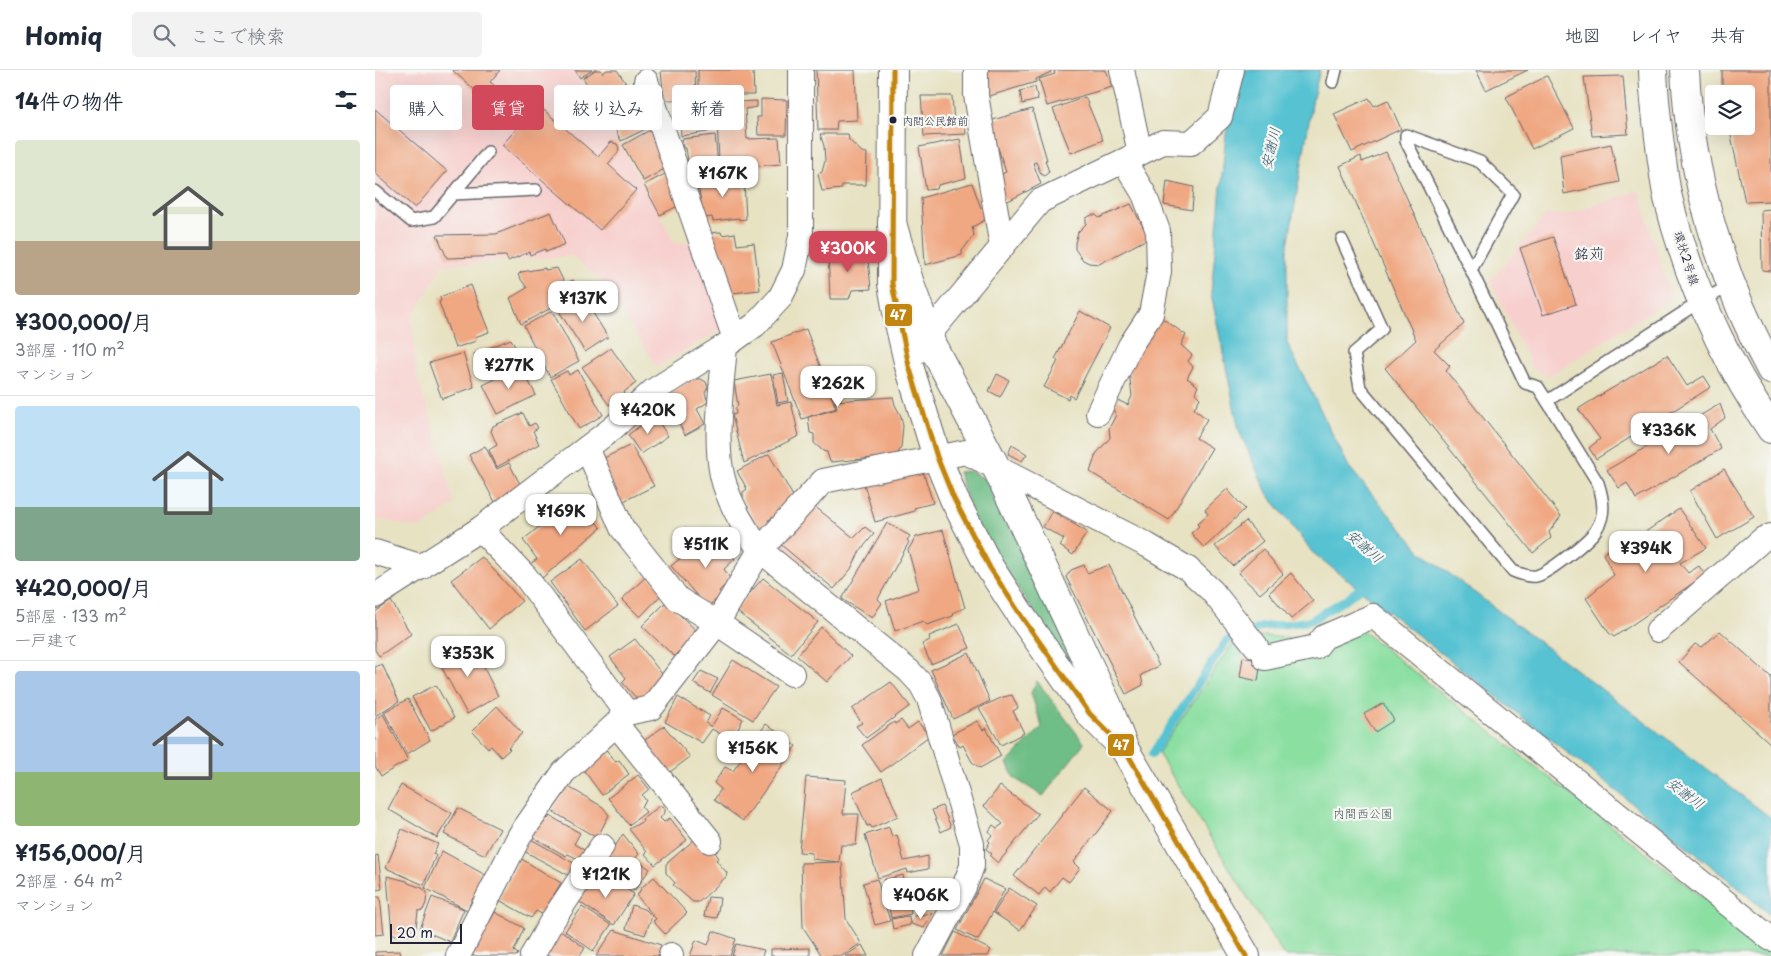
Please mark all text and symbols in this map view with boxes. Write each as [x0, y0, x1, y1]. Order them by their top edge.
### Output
search box [132, 12, 482, 57]
text: Homiq [25, 17, 102, 53]
icon: search [150, 21, 178, 49]
text: ここで検索 [190, 21, 285, 49]
text: 地図 [1565, 21, 1601, 48]
text: レイヤ [1629, 21, 1682, 48]
text: 共有 [1710, 21, 1746, 48]
text: 14件の物件 [15, 84, 123, 116]
chip: 購入 [390, 85, 462, 130]
chip: 賃貸 [472, 85, 544, 130]
chip: 絞り込み [554, 85, 662, 130]
chip: 新着 [672, 85, 744, 130]
map controls [1705, 85, 1755, 135]
button: layers [1705, 85, 1755, 135]
icon: filters [332, 86, 360, 114]
place label: 内間公民館前 [902, 112, 968, 129]
marker: 内間公民館前 [888, 115, 898, 125]
water label: 安謝川 [1255, 125, 1285, 171]
pin: ¥167K [688, 156, 758, 198]
text: ¥167K [698, 160, 748, 184]
icon: home [143, 173, 233, 263]
street label: 環状2号線 [1670, 228, 1704, 288]
pin: ¥300K [813, 230, 883, 273]
text: ¥300K [820, 235, 876, 259]
district label: 銘苅 [1574, 241, 1604, 264]
pin: ¥137K [548, 280, 618, 323]
text: ¥137K [559, 285, 607, 309]
line badge: 47 [884, 303, 913, 327]
text: 47 [890, 304, 907, 325]
text: ¥300,000/月 [15, 305, 153, 337]
text: 3部屋 · 110 m² [15, 337, 125, 361]
pin: ¥277K [474, 348, 544, 390]
text: ¥277K [484, 352, 534, 376]
text: マンション [15, 361, 94, 385]
pin: ¥262K [803, 366, 873, 408]
text: ¥262K [811, 370, 865, 394]
pin: ¥420K [613, 392, 683, 435]
text: ¥420K [620, 397, 676, 421]
pin: ¥336K [1634, 412, 1704, 455]
text: ¥336K [1642, 417, 1696, 441]
icon: home [143, 438, 233, 528]
pin: ¥169K [526, 494, 596, 536]
text: ¥169K [536, 498, 586, 522]
water label: 安謝川 [1342, 524, 1388, 568]
pin: ¥511K [671, 526, 741, 569]
pin: ¥394K [1611, 530, 1681, 573]
text: ¥511K [683, 531, 729, 555]
text: ¥394K [1620, 535, 1672, 559]
text: ¥420,000/月 [15, 571, 152, 603]
text: 5部屋 · 133 m² [15, 603, 127, 627]
text: 一戸建て [15, 627, 79, 651]
pin: ¥353K [433, 636, 503, 678]
text: ¥353K [442, 640, 494, 664]
icon: home [143, 703, 233, 793]
pin: ¥156K [718, 730, 788, 773]
line badge: 47 [1107, 733, 1135, 757]
text: 47 [1113, 734, 1130, 755]
text: ¥156K [728, 735, 778, 759]
water label: 安謝川 [1663, 772, 1709, 814]
park label: 内間西公園 [1333, 804, 1393, 822]
text: ¥156,000/月 [15, 836, 147, 868]
pin: ¥121K [571, 856, 641, 899]
text: ¥121K [582, 861, 630, 885]
text: 2部屋 · 64 m² [15, 868, 123, 892]
pin: ¥406K [886, 878, 956, 920]
text: ¥406K [893, 882, 949, 906]
text: マンション [15, 892, 94, 916]
scale bar [390, 921, 463, 944]
text: 20 m [397, 922, 433, 943]

